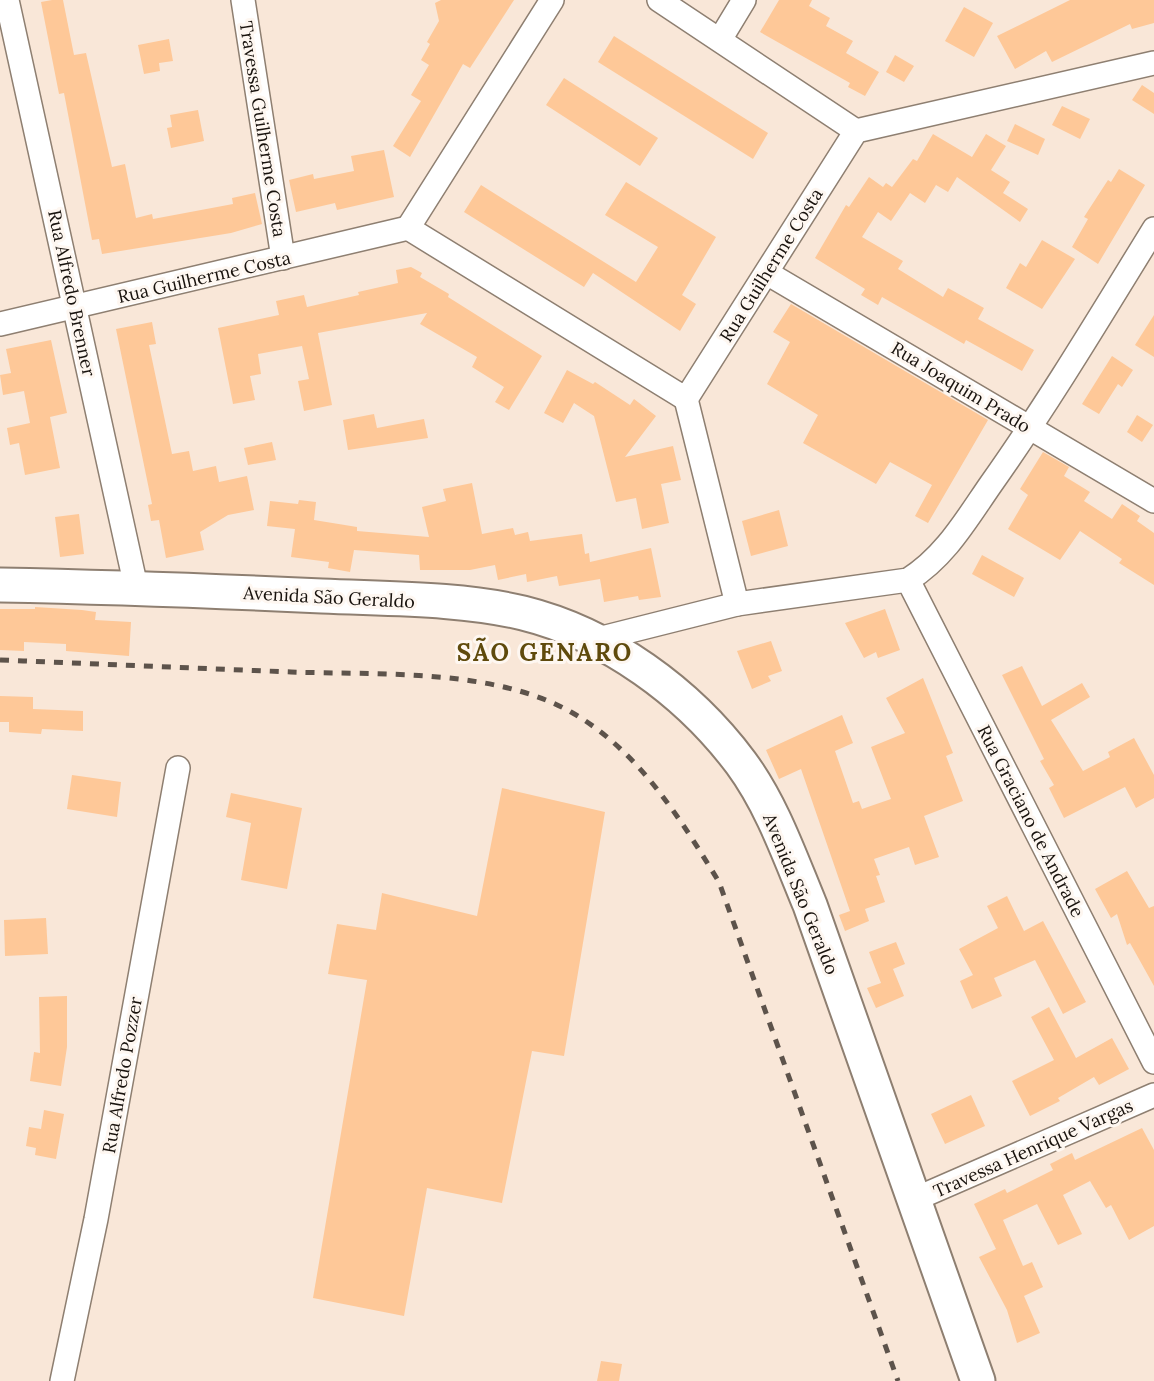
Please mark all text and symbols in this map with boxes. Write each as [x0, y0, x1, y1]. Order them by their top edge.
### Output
street label: Travessa Guilherme Costa [235, 19, 291, 239]
street label: Rua Guilherme Costa [714, 184, 828, 346]
street label: Rua Alfredo Brenner [43, 208, 101, 379]
street label: Rua Guilherme Costa [115, 246, 293, 308]
street label: Rua Joaquim Prado [887, 336, 1035, 438]
street label: Avenida São Geraldo [242, 581, 415, 613]
district label: SÃO GENARO [457, 637, 633, 668]
street label: Rua Graciano de Andrade [973, 721, 1090, 921]
street label: Avenida São Geraldo [758, 809, 844, 978]
street label: Rua Alfredo Pozzer [97, 995, 147, 1155]
street label: Travessa Henrique Vargas [930, 1094, 1136, 1202]

